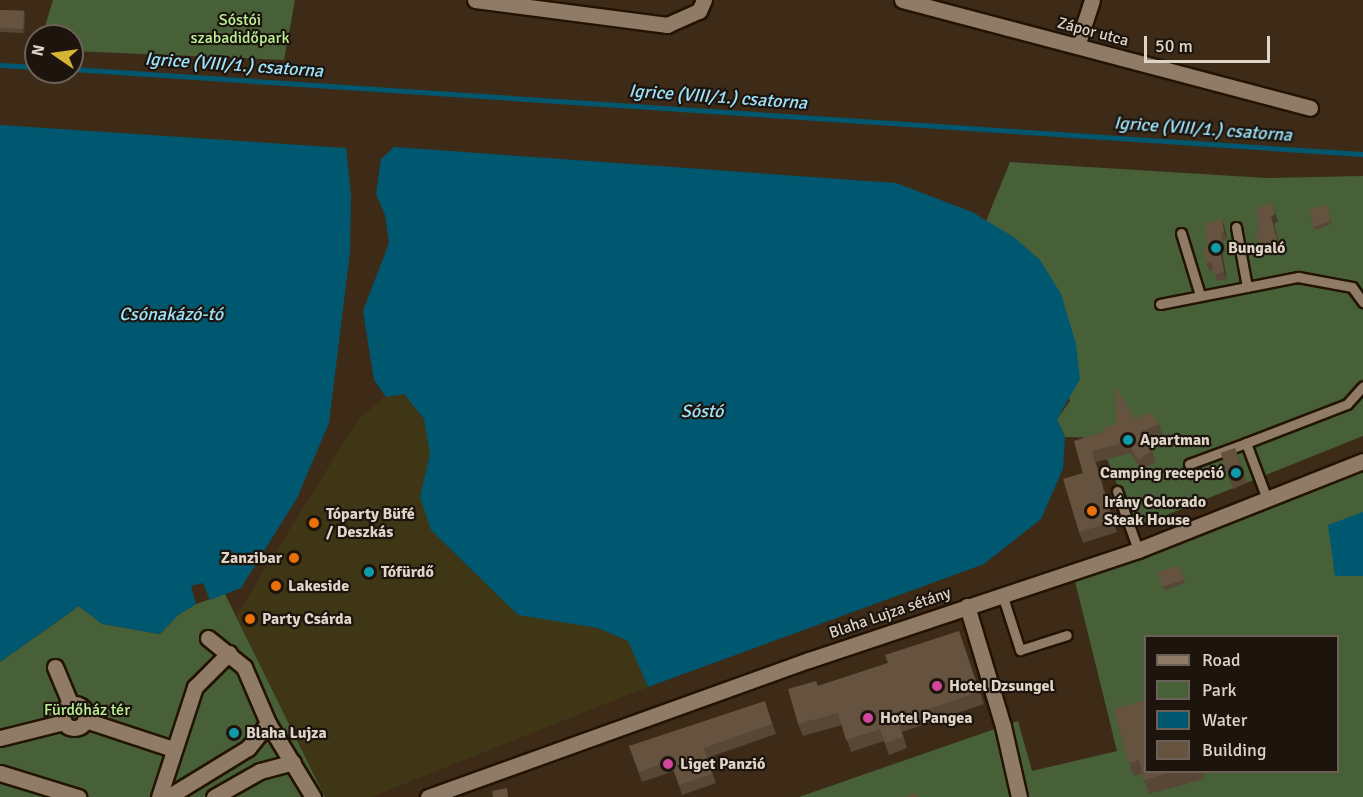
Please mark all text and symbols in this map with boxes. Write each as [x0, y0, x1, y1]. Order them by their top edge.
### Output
park label: Sóstói szabadidőpark [191, 10, 289, 48]
street label: Zápor utca [1055, 13, 1131, 51]
north arrow [24, 24, 84, 84]
scale bar [1147, 24, 1273, 62]
text: 50 m [1155, 35, 1193, 57]
text: N [27, 43, 49, 58]
water label: Igrice (VIII/1.) csatorna [144, 48, 324, 82]
water label: Igrice (VIII/1.) csatorna [628, 80, 808, 114]
water label: Igrice (VIII/1.) csatorna [1113, 112, 1293, 146]
place label: Bungaló [1228, 238, 1285, 258]
marker: Bungaló [1209, 241, 1223, 255]
water label: Csónakázó-tó [119, 303, 223, 325]
water label: Sóstó [681, 400, 723, 422]
place label: Apartman [1140, 430, 1210, 450]
marker: Apartman [1121, 433, 1135, 447]
place label: Camping recepció [1100, 463, 1224, 483]
marker: Camping recepció [1229, 466, 1243, 480]
place label: Irány Colorado Steak House [1104, 492, 1206, 530]
place label: Tóparty Büfé / Deszkás [326, 504, 415, 542]
marker: Irány Colorado Steak House [1085, 504, 1099, 518]
marker: Tóparty Büfé / Deszkás [307, 516, 321, 530]
place label: Zanzibar [221, 548, 282, 568]
marker: Zanzibar [287, 551, 301, 565]
place label: Tófürdő [381, 562, 434, 582]
marker: Tófürdő [362, 565, 376, 579]
place label: Lakeside [288, 576, 349, 596]
marker: Lakeside [269, 579, 283, 593]
street label: Blaha Lujza sétány [827, 583, 953, 643]
place label: Party Csárda [262, 609, 352, 629]
marker: Party Csárda [243, 612, 257, 626]
legend [1144, 635, 1339, 773]
text: Road [1202, 649, 1241, 671]
place label: Hotel Dzsungel [949, 676, 1054, 696]
marker: Hotel Dzsungel [930, 679, 944, 693]
text: Park [1202, 679, 1237, 701]
park label: Fürdőház tér [44, 700, 130, 720]
place label: Hotel Pangea [880, 708, 972, 728]
text: Water [1202, 709, 1247, 731]
marker: Hotel Pangea [861, 711, 875, 725]
place label: Blaha Lujza [246, 723, 327, 743]
marker: Blaha Lujza [227, 726, 241, 740]
text: Building [1202, 739, 1266, 761]
place label: Liget Panzió [680, 754, 765, 774]
marker: Liget Panzió [661, 757, 675, 771]

